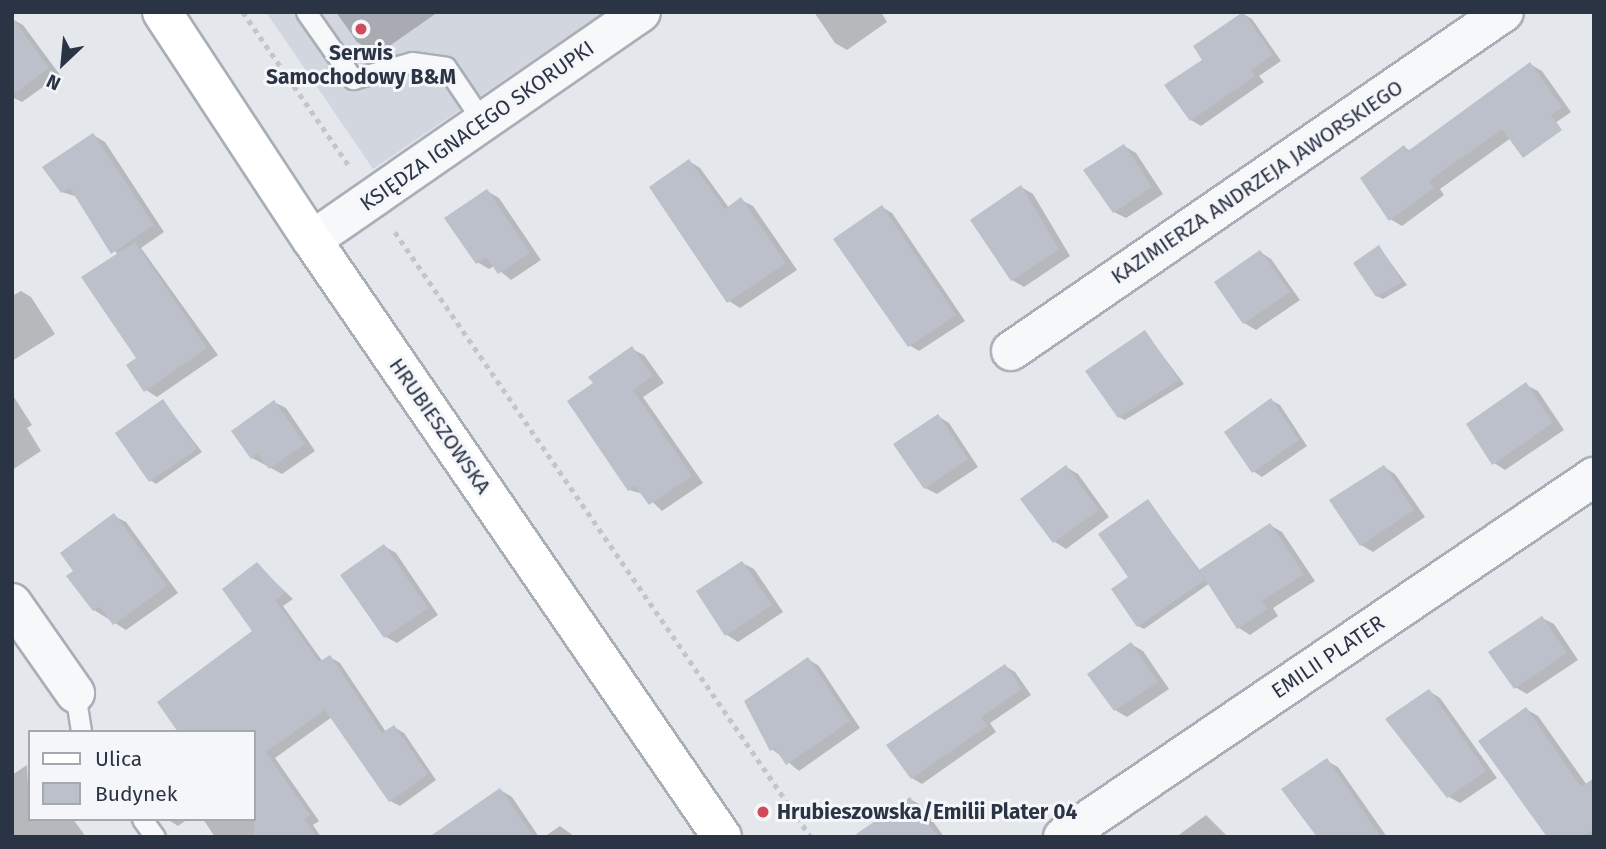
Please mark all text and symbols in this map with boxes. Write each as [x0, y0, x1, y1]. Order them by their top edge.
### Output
marker: Serwis Samochodowy B&M [353, 21, 369, 37]
north arrow [28, 28, 98, 98]
street label: KSIĘDZA IGNACEGO SKORUPKI [355, 36, 599, 216]
place label: Serwis Samochodowy B&M [266, 40, 456, 90]
text: N [43, 69, 64, 95]
street label: KAZIMIERZA ANDRZEJA JAWORSKIEGO [1106, 75, 1408, 289]
street label: HRUBIESZOWSKA [384, 353, 496, 499]
street label: EMILII PLATER [1267, 610, 1389, 704]
legend [28, 730, 256, 821]
text: Ulica [95, 746, 142, 772]
text: Budynek [95, 781, 177, 807]
place label: Hrubieszowska/Emilii Plater 04 [777, 799, 1077, 825]
marker: Hrubieszowska/Emilii Plater 04 [755, 804, 771, 820]

